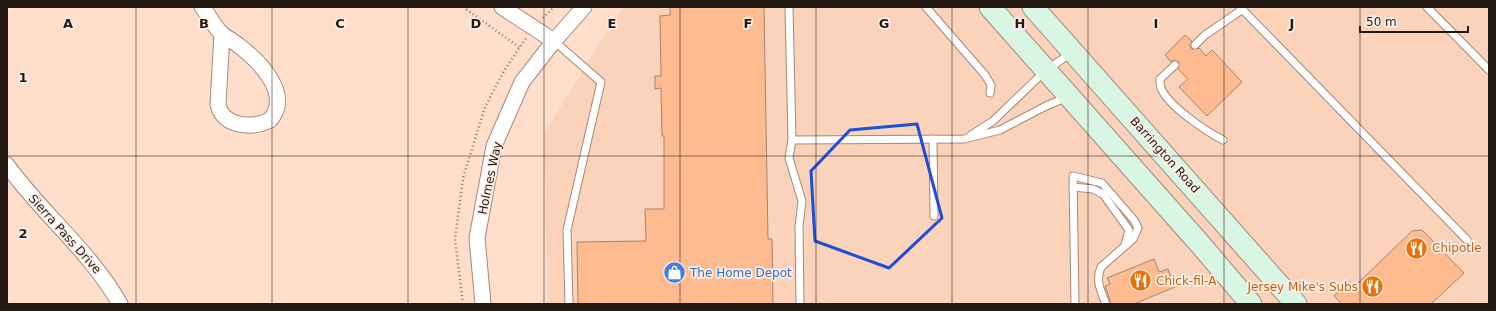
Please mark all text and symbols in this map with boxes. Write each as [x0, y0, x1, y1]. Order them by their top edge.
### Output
scale bar [1360, 8, 1468, 34]
text: 50 m [1366, 15, 1397, 29]
text: A [63, 16, 73, 31]
text: B [199, 16, 209, 31]
text: C [335, 16, 345, 31]
text: D [471, 16, 482, 31]
text: E [608, 16, 616, 31]
text: F [744, 16, 752, 31]
text: G [879, 16, 889, 31]
text: H [1015, 16, 1025, 31]
text: I [1154, 16, 1158, 31]
text: J [1289, 16, 1294, 31]
text: 1 [18, 70, 28, 85]
street label: Barrington Road [1127, 114, 1203, 196]
street label: Holmes Way [475, 140, 505, 216]
street label: Sierra Pass Drive [26, 192, 104, 276]
text: 2 [18, 226, 28, 241]
restaurant icon: Chipotle [1404, 235, 1430, 261]
place label: Chipotle [1432, 241, 1482, 255]
shop icon: The Home Depot [662, 260, 688, 286]
place label: The Home Depot [689, 266, 792, 280]
restaurant icon: Chick-fil-A [1128, 268, 1154, 294]
place label: Chick-fil-A [1156, 274, 1217, 288]
restaurant icon: Jersey Mike's Subs [1360, 274, 1386, 300]
place label: Jersey Mike's Subs [1247, 280, 1358, 294]

